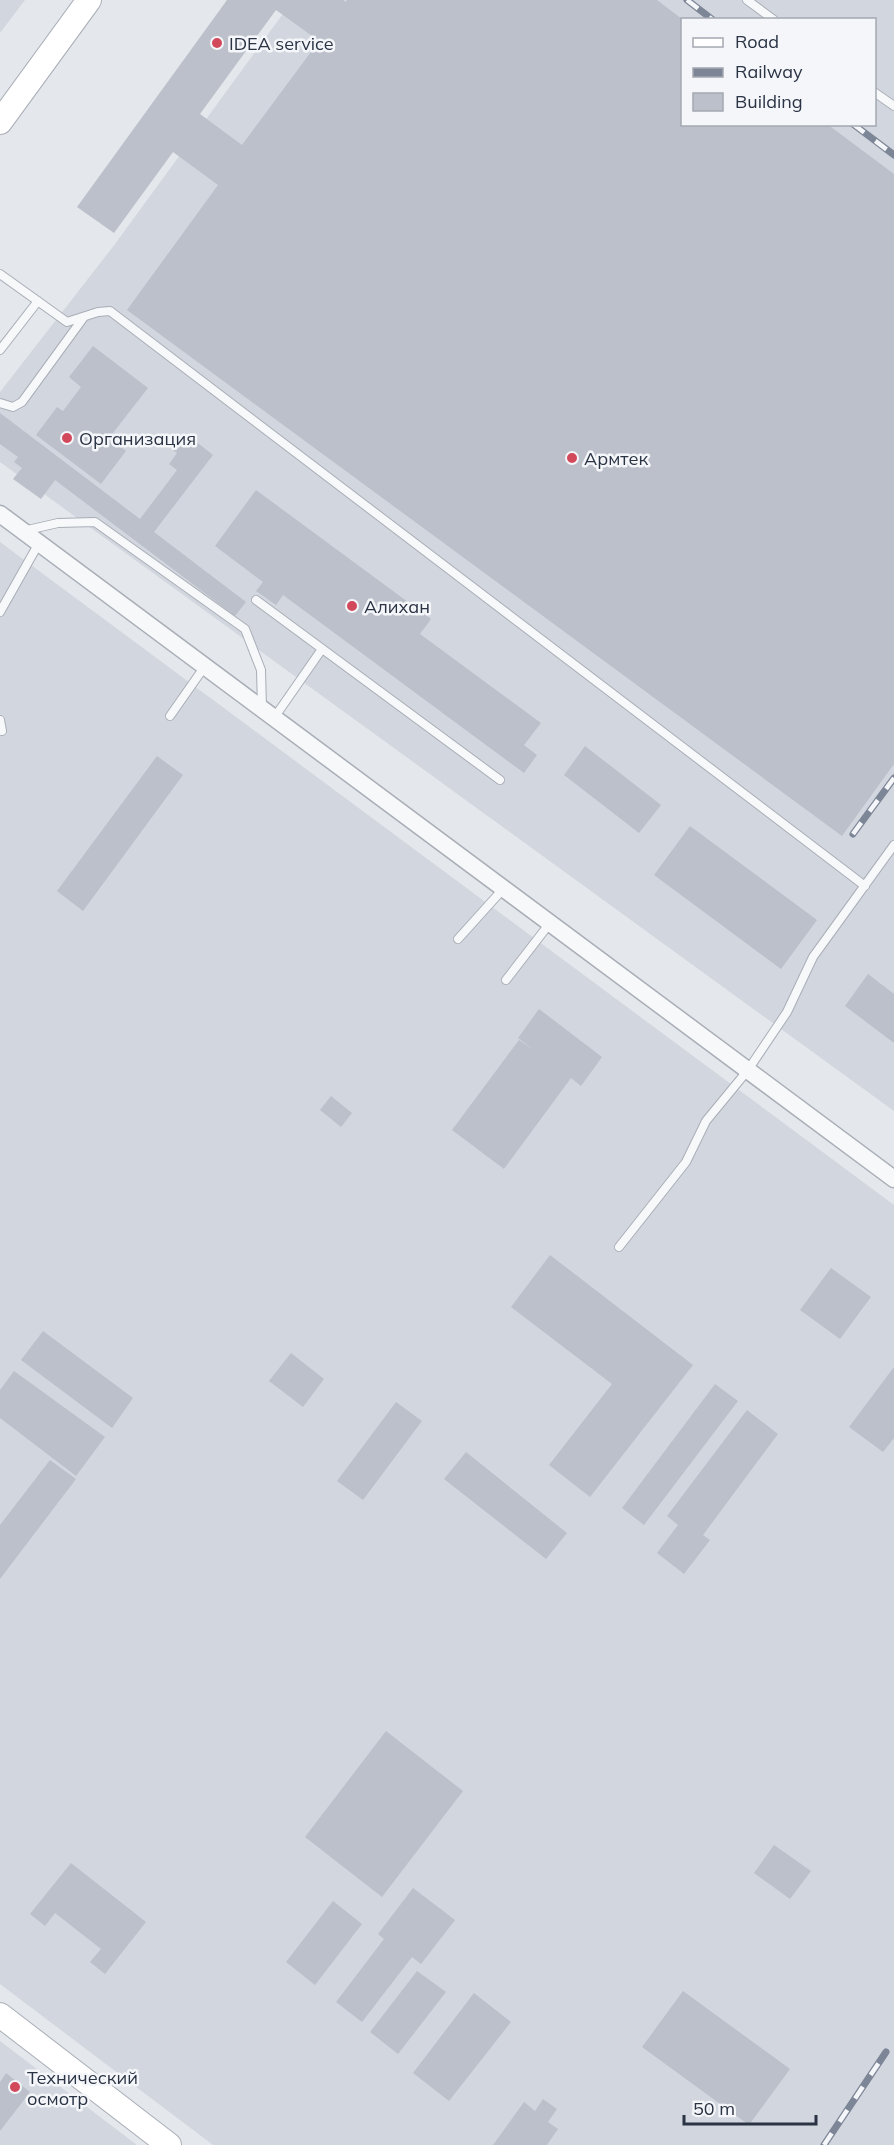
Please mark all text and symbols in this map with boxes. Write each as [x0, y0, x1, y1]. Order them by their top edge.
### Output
legend [681, 18, 876, 126]
text: Road [735, 30, 779, 53]
place label: IDEA service [229, 32, 334, 55]
marker: IDEA service [210, 36, 224, 50]
text: Railway [735, 60, 803, 83]
text: Building [735, 90, 803, 113]
place label: Организация [79, 427, 196, 450]
marker: Организация [60, 431, 74, 445]
place label: Армтек [584, 447, 648, 470]
marker: Армтек [565, 451, 579, 465]
place label: Алихан [364, 595, 430, 618]
marker: Алихан [345, 599, 359, 613]
place label: Технический осмотр [27, 2066, 138, 2110]
marker: Технический осмотр [8, 2080, 22, 2094]
scale bar [684, 2088, 816, 2126]
text: 50 m [693, 2097, 735, 2120]

